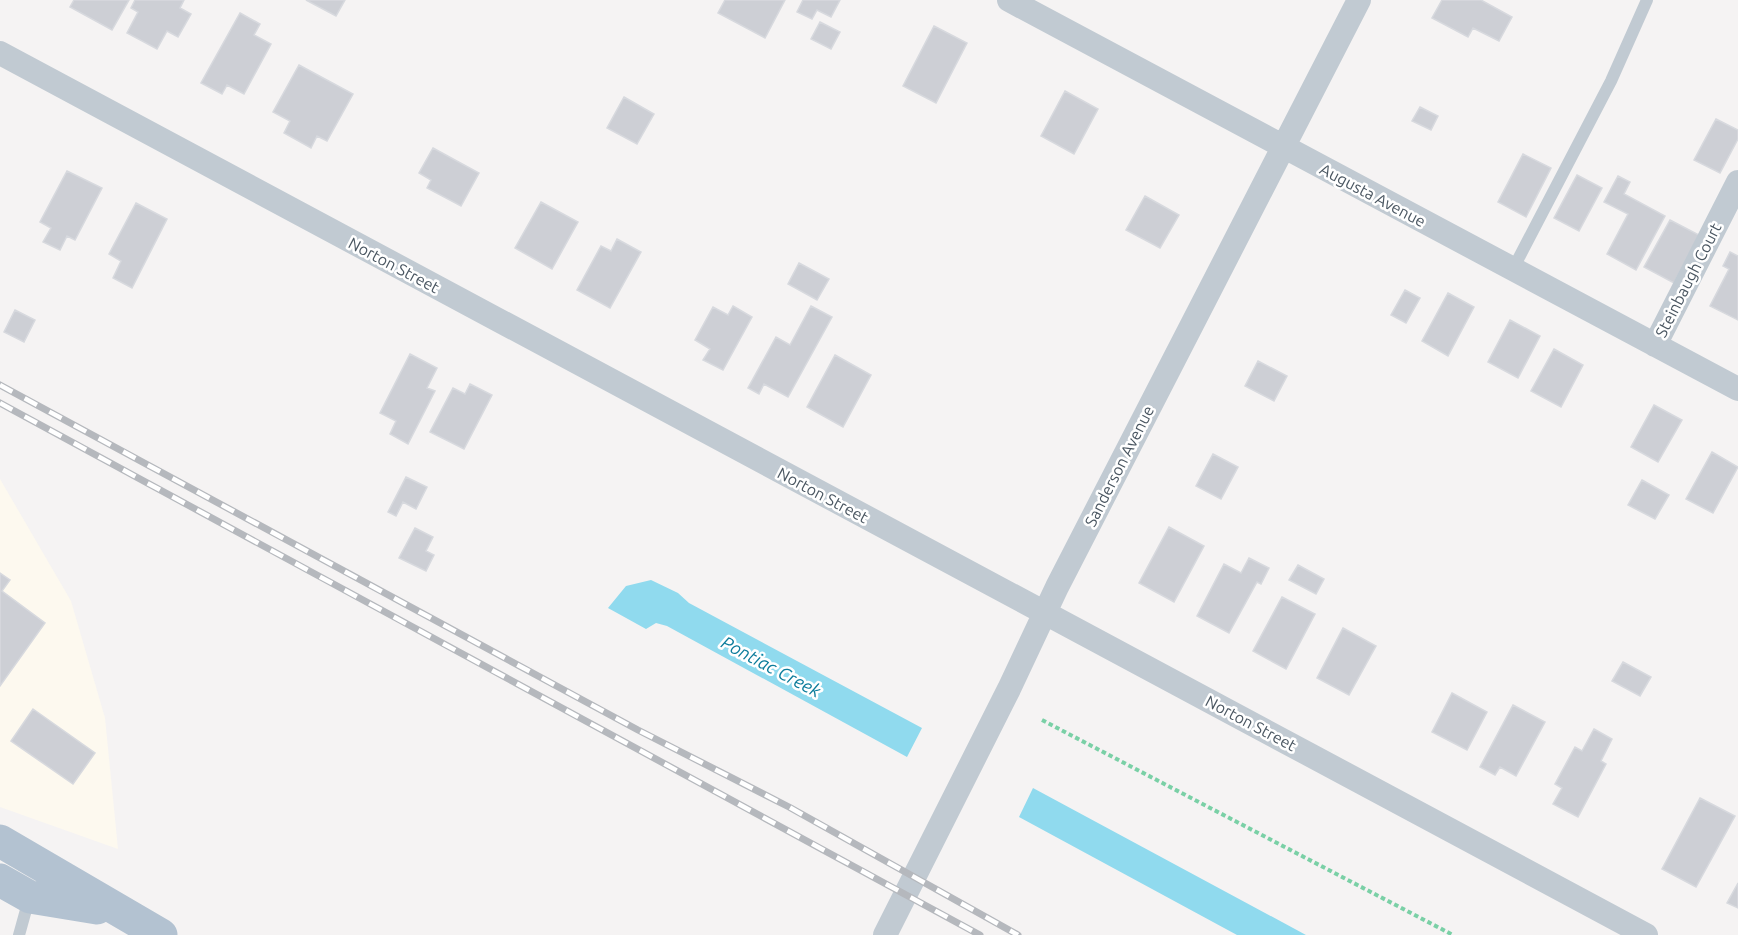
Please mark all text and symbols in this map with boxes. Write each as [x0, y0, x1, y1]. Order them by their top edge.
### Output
street label: Augusta Avenue [1317, 160, 1429, 230]
street label: Steinbaugh Court [1651, 219, 1725, 340]
street label: Norton Street [346, 234, 443, 297]
street label: Sanderson Avenue [1081, 403, 1157, 529]
street label: Norton Street [775, 464, 872, 527]
water label: Pontiac Creek [718, 632, 825, 701]
street label: Norton Street [1203, 692, 1300, 755]

